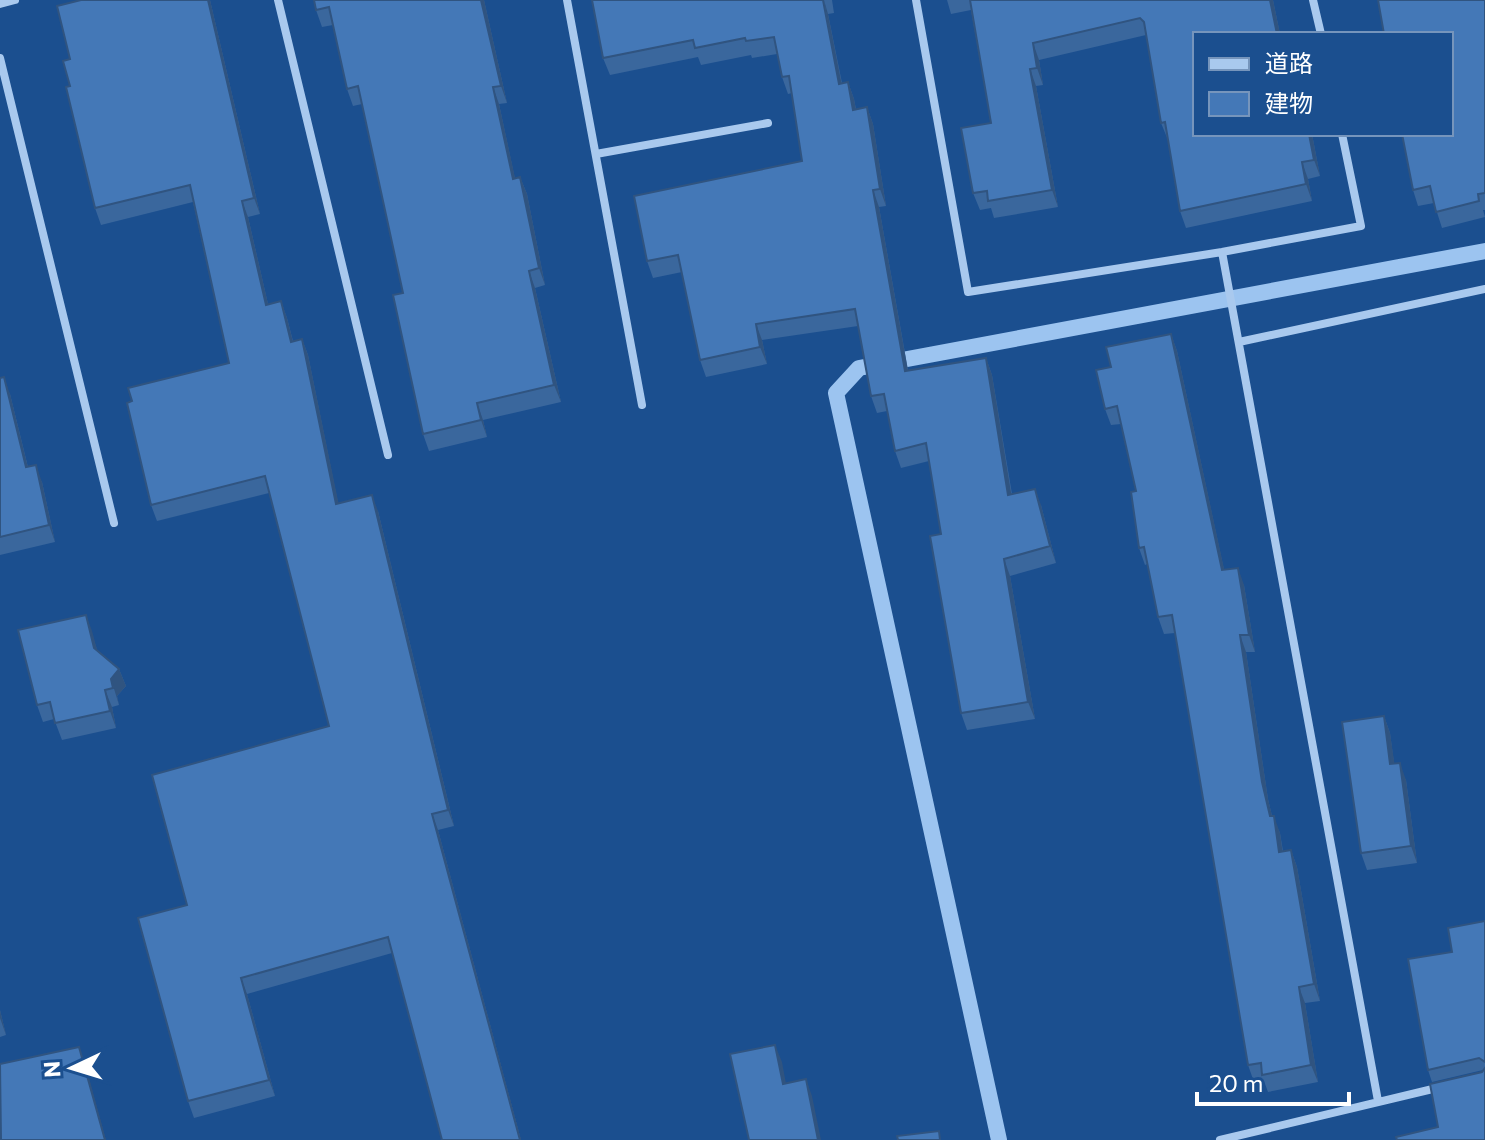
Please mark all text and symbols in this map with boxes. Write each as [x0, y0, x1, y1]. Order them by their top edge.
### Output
legend [1193, 32, 1453, 136]
text: 道路 [1265, 48, 1313, 77]
text: 建物 [1265, 88, 1313, 117]
north arrow [32, 1028, 112, 1108]
scale bar [1197, 1056, 1349, 1106]
text: N [38, 1060, 66, 1079]
text: 20 m [1209, 1068, 1263, 1097]

